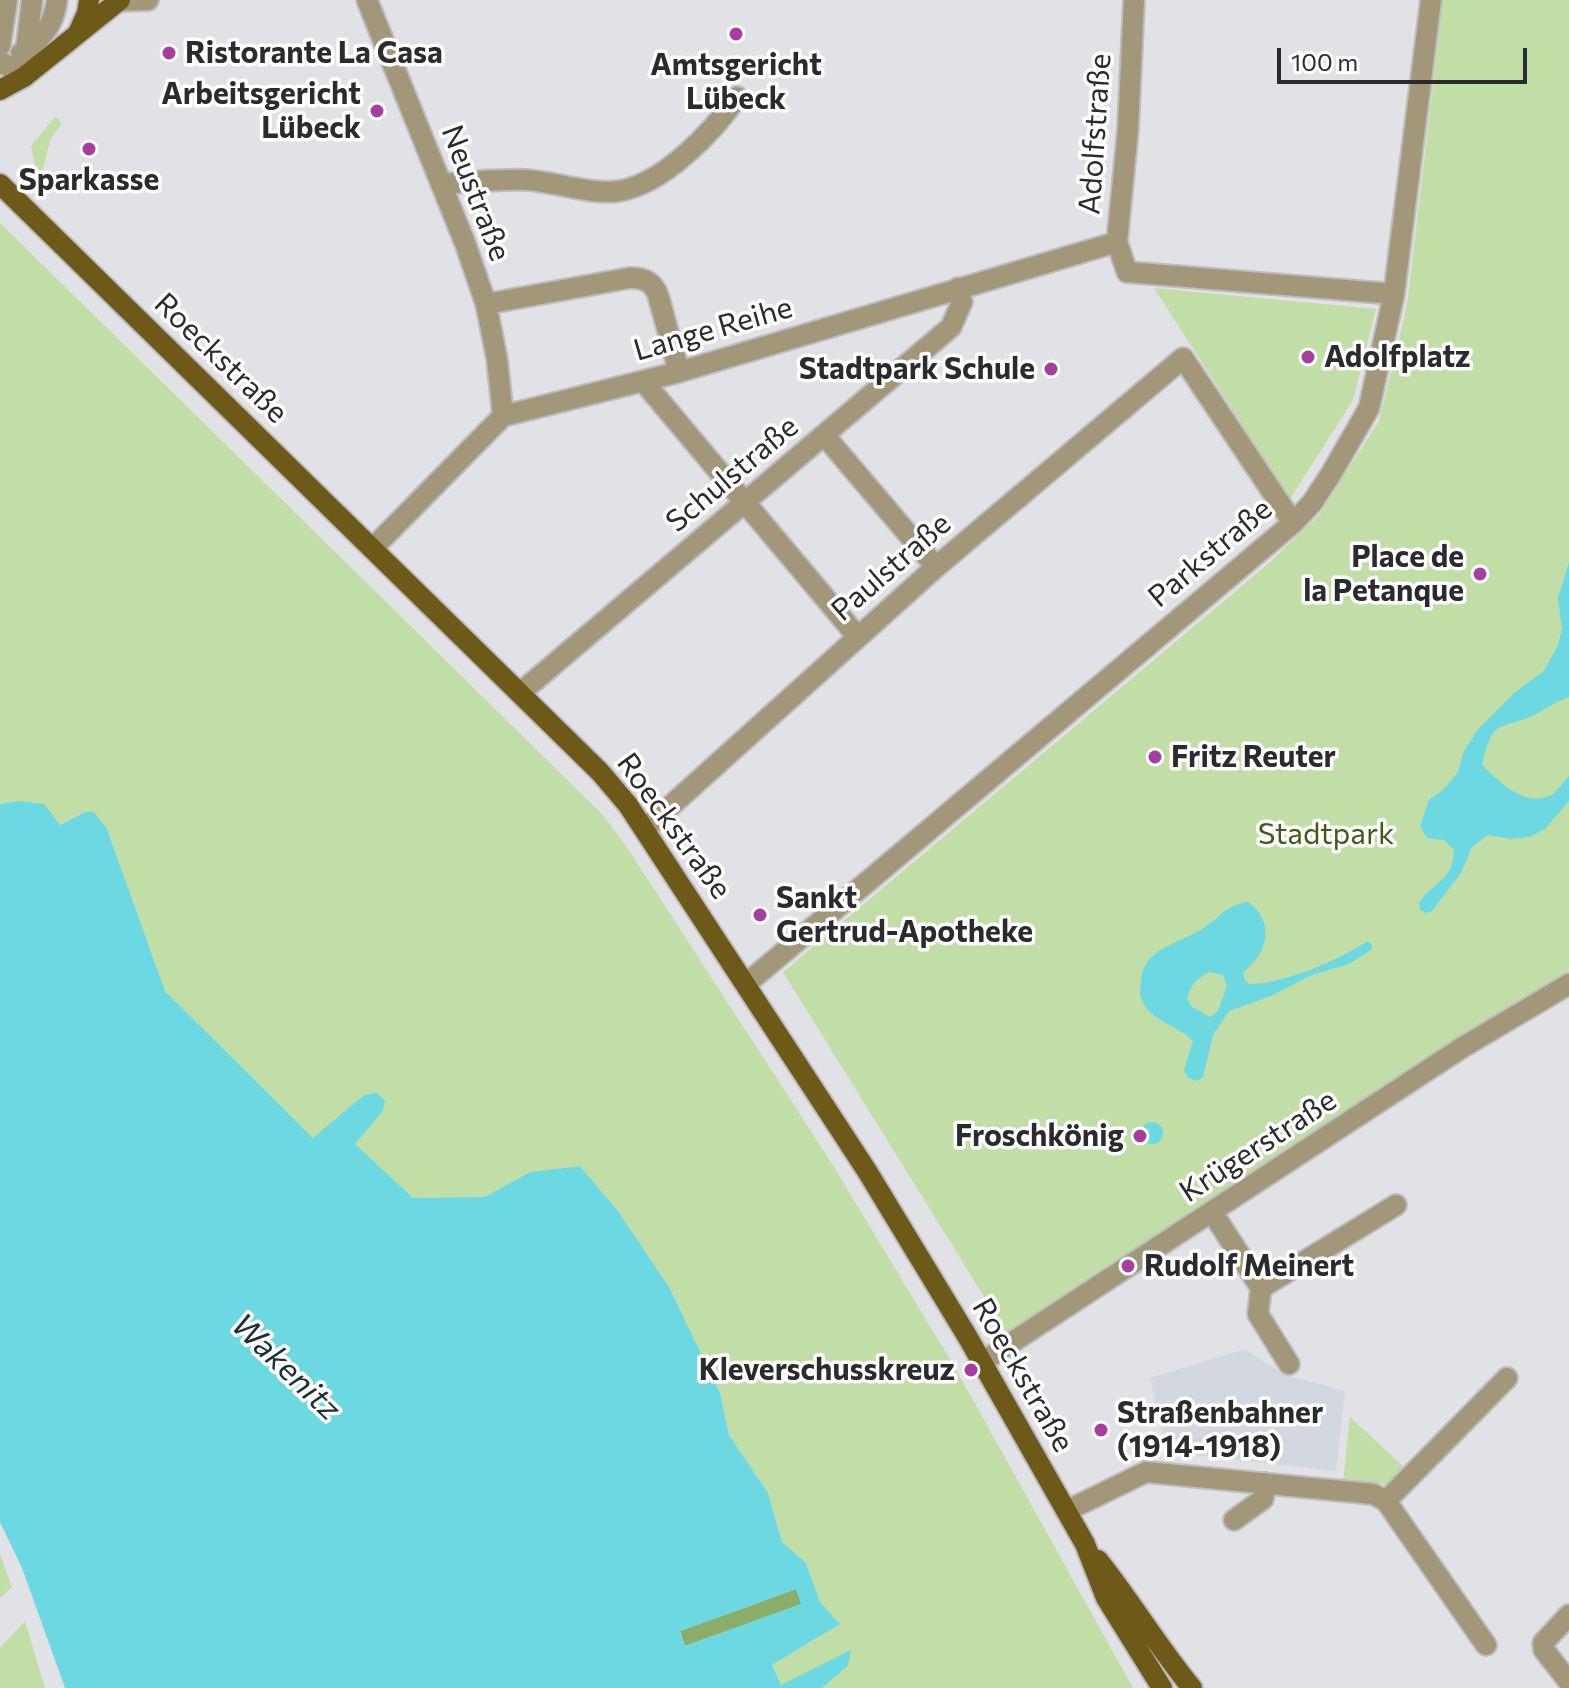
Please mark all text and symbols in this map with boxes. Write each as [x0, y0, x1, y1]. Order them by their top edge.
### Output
marker: Amtsgericht Lübeck [727, 25, 745, 43]
scale bar [1281, 32, 1531, 82]
place label: Ristorante La Casa [185, 35, 443, 71]
marker: Ristorante La Casa [160, 44, 178, 62]
place label: Amtsgericht Lübeck [650, 47, 822, 118]
text: 100 m [1291, 47, 1358, 76]
street label: Adolfstraße [1071, 52, 1119, 216]
place label: Arbeitsgericht Lübeck [161, 76, 361, 146]
marker: Arbeitsgericht Lübeck [368, 102, 386, 120]
street label: Neustraße [434, 120, 518, 266]
marker: Sparkasse [80, 140, 98, 158]
place label: Sparkasse [19, 162, 159, 198]
street label: Roeckstraße [147, 286, 295, 430]
street label: Lange Reihe [630, 289, 796, 369]
place label: Adolfplatz [1324, 339, 1471, 375]
marker: Adolfplatz [1299, 348, 1317, 366]
place label: Stadtpark Schule [799, 351, 1035, 387]
marker: Stadtpark Schule [1042, 360, 1060, 378]
street label: Schulstraße [659, 408, 805, 540]
street label: Parkstraße [1141, 491, 1279, 615]
street label: Paulstraße [824, 505, 958, 629]
place label: Place de la Petanque [1303, 539, 1464, 610]
marker: Place de la Petanque [1471, 565, 1489, 583]
place label: Fritz Reuter [1171, 739, 1336, 775]
street label: Roeckstraße [609, 746, 739, 906]
marker: Fritz Reuter [1146, 748, 1164, 766]
park label: Stadtpark [1258, 816, 1394, 852]
place label: Sankt Gertrud-Apotheke [776, 880, 1033, 950]
marker: Sankt Gertrud-Apotheke [751, 906, 769, 924]
street label: Krügerstraße [1173, 1082, 1343, 1210]
place label: Froschkönig [955, 1118, 1124, 1154]
marker: Froschkönig [1131, 1127, 1149, 1145]
place label: Rudolf Meinert [1144, 1248, 1354, 1284]
marker: Rudolf Meinert [1119, 1257, 1137, 1275]
street label: Roeckstraße [965, 1292, 1081, 1458]
water label: Wakenitz [223, 1306, 349, 1428]
place label: Kleverschusskreuz [699, 1352, 955, 1388]
marker: Kleverschusskreuz [962, 1361, 980, 1379]
place label: Straßenbahner (1914-1918) [1117, 1395, 1323, 1466]
marker: Straßenbahner (1914-1918) [1092, 1421, 1110, 1439]

